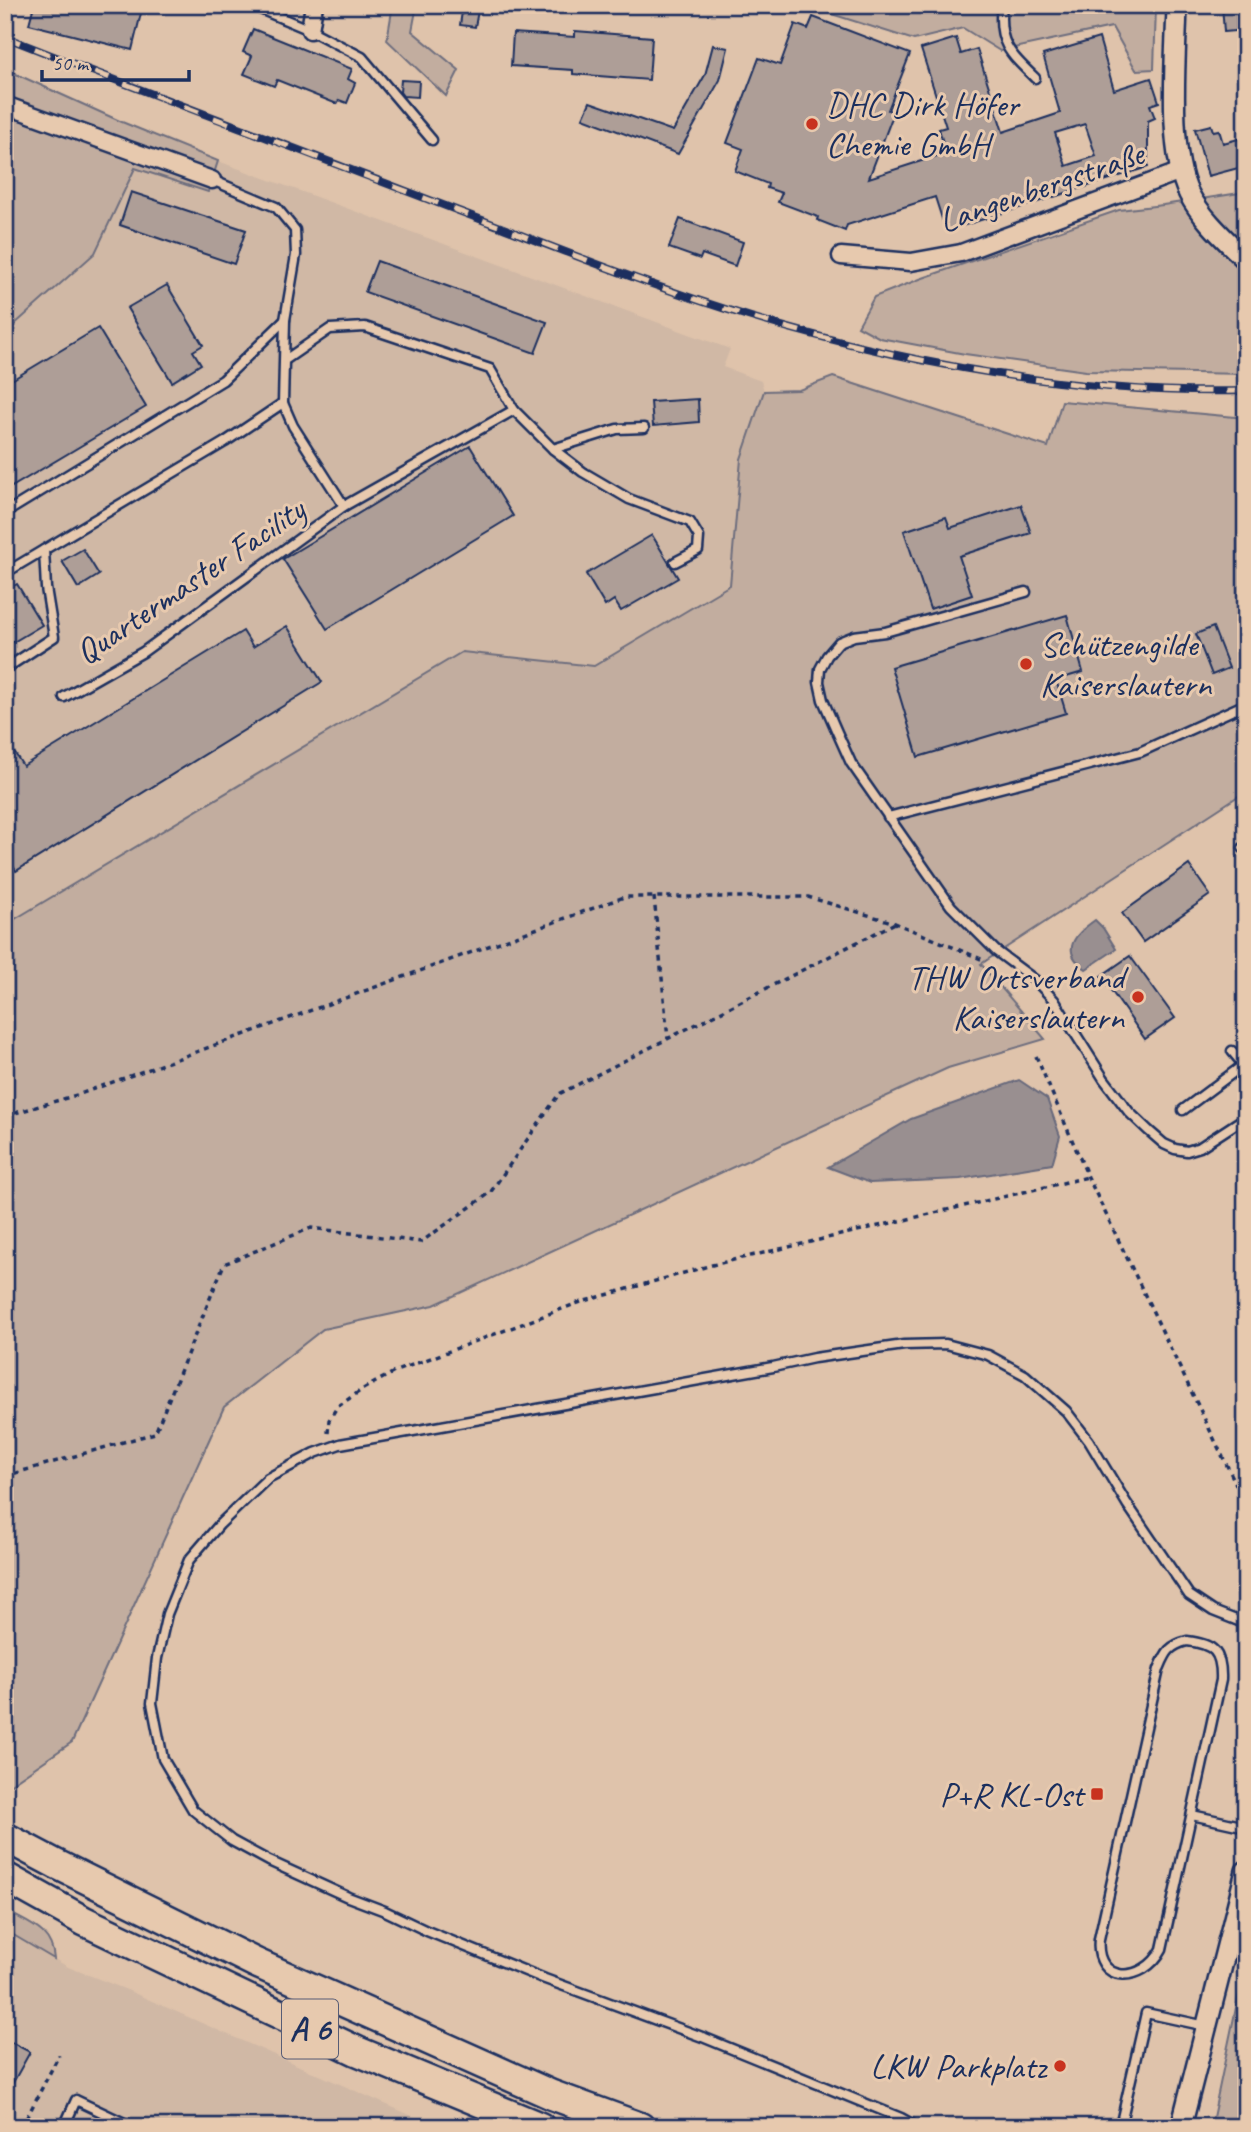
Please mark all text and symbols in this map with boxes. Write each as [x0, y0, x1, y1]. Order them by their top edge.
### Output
scale bar [42, 38, 189, 82]
text: 50 m [52, 50, 90, 76]
place label: DHC Dirk Höfer Chemie GmbH [826, 82, 1021, 167]
marker: DHC Dirk Höfer Chemie GmbH [804, 116, 820, 132]
street label: Langenbergstraße [933, 130, 1152, 243]
street label: Quartermaster Facility [67, 486, 315, 674]
place label: Schützengilde Kaiserslautern [1040, 622, 1212, 707]
marker: Schützengilde Kaiserslautern [1018, 656, 1034, 672]
place label: THW Ortsverband Kaiserslautern [908, 955, 1129, 1040]
marker: THW Ortsverband Kaiserslautern [1130, 989, 1146, 1005]
place label: P+R KL-Ost [939, 1772, 1086, 1817]
marker: P+R KL-Ost [1089, 1786, 1105, 1802]
road number: A 6 [282, 1999, 338, 2058]
place label: LKW Parkplatz [870, 2044, 1048, 2089]
marker: LKW Parkplatz [1052, 2058, 1068, 2074]

